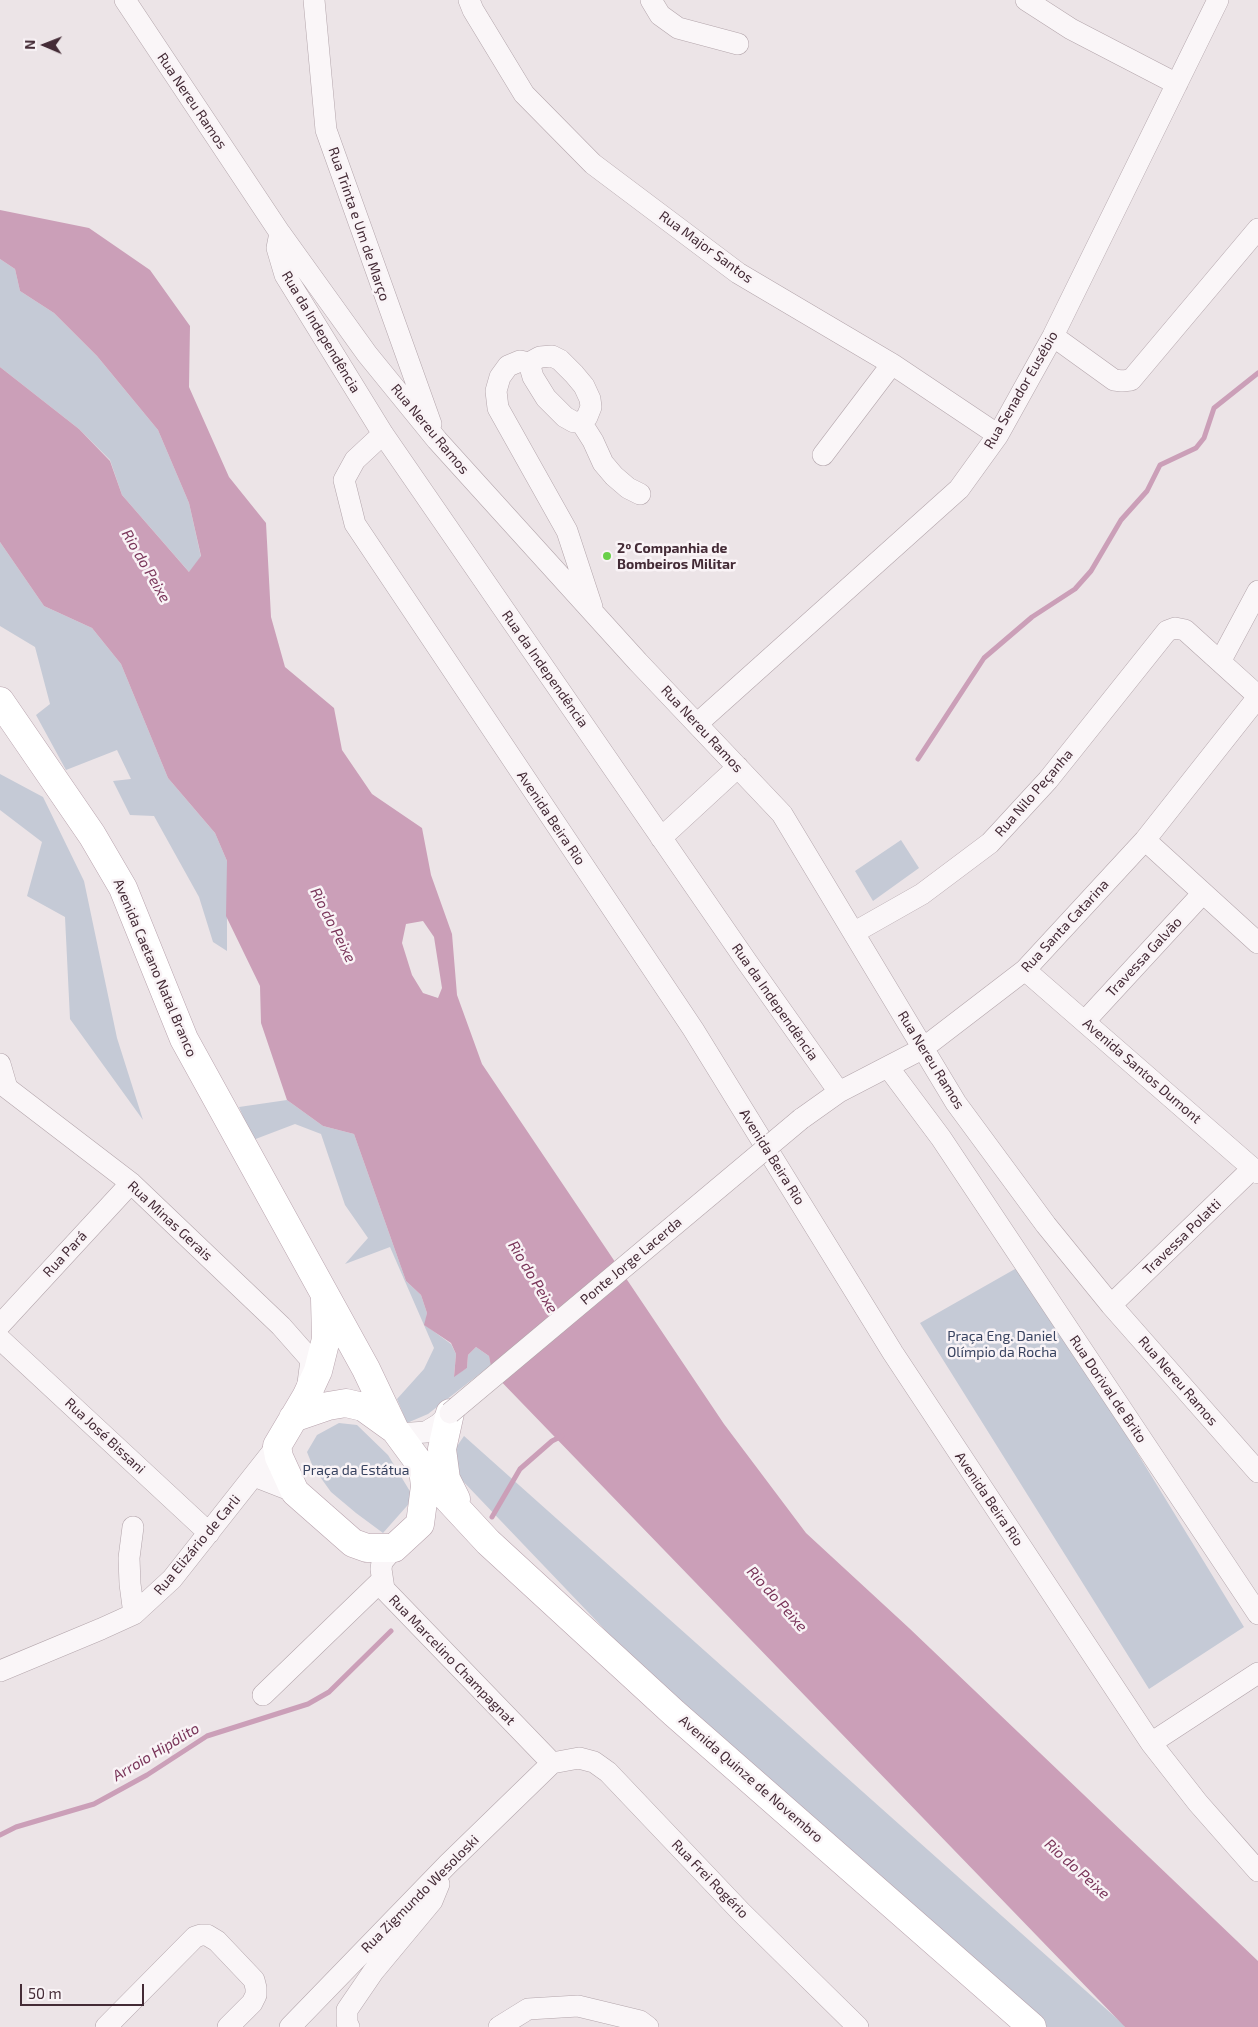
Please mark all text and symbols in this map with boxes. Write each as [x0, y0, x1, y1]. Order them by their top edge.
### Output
north arrow [20, 20, 70, 70]
text: N [21, 40, 38, 50]
street label: Rua Nereu Ramos [154, 50, 230, 152]
street label: Rua Trinta e Um de Março [325, 145, 393, 303]
street label: Rua Major Santos [656, 207, 756, 287]
street label: Rua da Independência [278, 268, 364, 396]
street label: Rua Senador Eusébio [980, 328, 1062, 452]
street label: Rua Nereu Ramos [387, 380, 473, 478]
water label: Rio do Peixe [118, 526, 174, 606]
place label: 2º Companhia de Bombeiros Militar [617, 540, 736, 572]
marker: 2º Companhia de Bombeiros Militar [601, 550, 613, 562]
street label: Rua da Independência [498, 607, 592, 731]
street label: Rua Nereu Ramos [657, 682, 747, 776]
street label: Rua Nilo Peçanha [992, 746, 1076, 840]
street label: Avenida Beira Rio [513, 768, 589, 868]
street label: Avenida Caetano Natal Branco [110, 876, 200, 1060]
street label: Rua Santa Catarina [1018, 876, 1112, 976]
water label: Rio do Peixe [306, 885, 360, 965]
street label: Travessa Galvão [1103, 913, 1185, 1001]
street label: Rua da Independência [728, 940, 822, 1064]
street label: Rua Nereu Ramos [894, 1008, 968, 1112]
street label: Avenida Santos Dumont [1079, 1015, 1205, 1127]
street label: Avenida Beira Rio [736, 1106, 808, 1208]
street label: Rua Minas Gerais [124, 1178, 216, 1264]
street label: Travessa Polatti [1139, 1195, 1225, 1279]
street label: Ponte Jorge Lacerda [577, 1214, 685, 1308]
street label: Rua Pará [40, 1228, 90, 1280]
water label: Rio do Peixe [504, 1237, 562, 1317]
park label: Praça Eng. Daniel Olímpio da Rocha [947, 1328, 1057, 1360]
street label: Rua Dorival de Brito [1066, 1332, 1150, 1446]
street label: Rua Nereu Ramos [1135, 1333, 1221, 1429]
street label: Rua José Bissani [61, 1395, 149, 1477]
street label: Avenida Beira Rio [951, 1449, 1027, 1549]
park label: Praça da Estátua [302, 1462, 410, 1478]
street label: Rua Elizário de Carli [150, 1492, 244, 1598]
water label: Rio do Peixe [743, 1563, 811, 1635]
street label: Rua Marcelino Champagnat [385, 1591, 519, 1729]
street label: Avenida Quinze de Novembro [676, 1712, 826, 1846]
water label: Arroio Hipólito [109, 1719, 203, 1785]
street label: Rua Zigmundo Wesoloski [358, 1832, 482, 1956]
water label: Rio do Peixe [1041, 1835, 1113, 1903]
street label: Rua Frei Rogério [668, 1836, 752, 1922]
scale bar [22, 1974, 146, 2006]
text: 50 m [28, 1984, 62, 2002]

